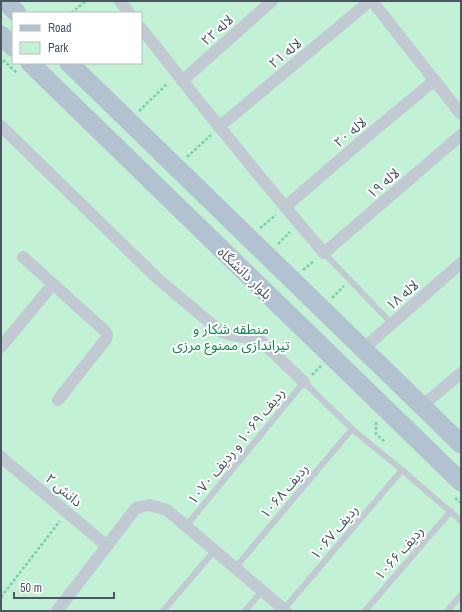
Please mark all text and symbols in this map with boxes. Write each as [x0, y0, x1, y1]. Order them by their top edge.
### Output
street label: لاله ۲۲ [197, 11, 237, 49]
legend [12, 12, 142, 64]
text: Road [48, 20, 72, 36]
street label: لاله ۲۱ [265, 34, 305, 72]
text: Park [48, 40, 68, 56]
street label: لاله ۲۰ [330, 113, 370, 151]
street label: لاله ۱۹ [363, 164, 403, 202]
street label: بلوار دانشگاه [214, 243, 276, 304]
street label: لاله ۱۸ [382, 276, 422, 314]
park label: منطقه شکار و تیراندازی ممنوع مرزی [172, 320, 290, 356]
street label: ردیف ۱۰۶۹ و ردیف ۱۰۷۰ [183, 384, 289, 508]
street label: ردیف ۱۰۶۸ [256, 460, 312, 522]
street label: دانش ۲ [42, 469, 86, 511]
street label: ردیف ۱۰۶۷ [306, 501, 362, 563]
street label: ردیف ۱۰۶۶ [370, 522, 428, 584]
scale bar [14, 574, 114, 600]
text: 50 m [20, 580, 42, 596]

